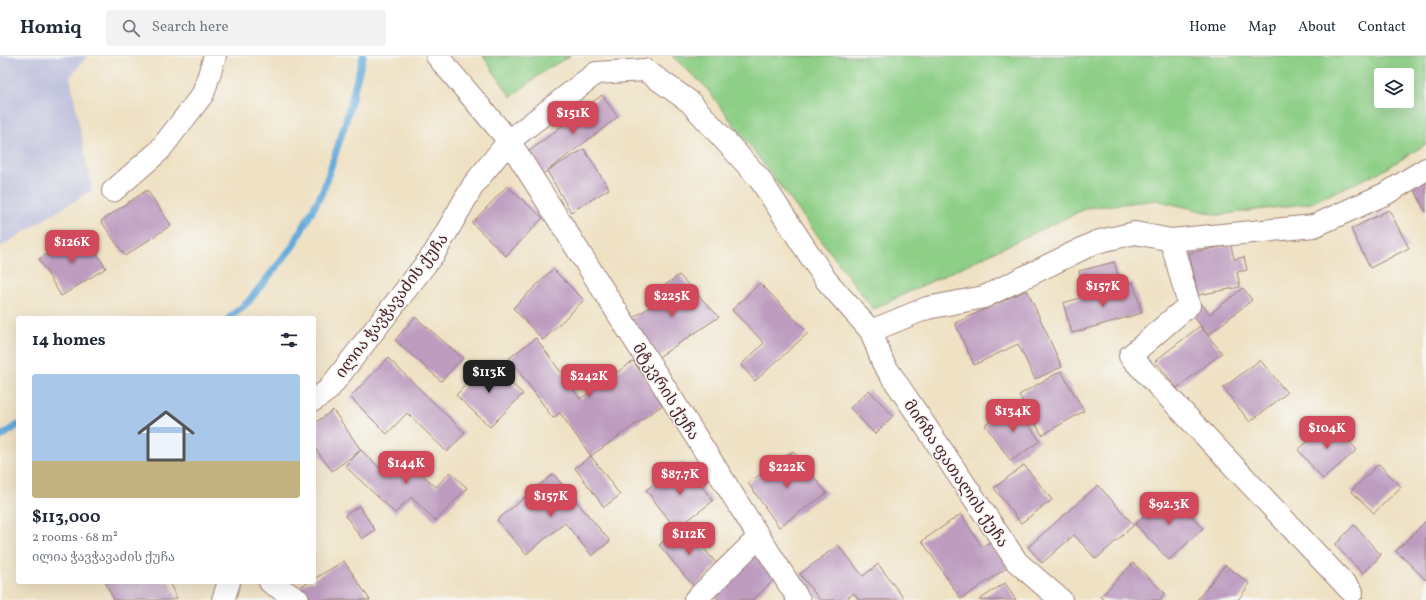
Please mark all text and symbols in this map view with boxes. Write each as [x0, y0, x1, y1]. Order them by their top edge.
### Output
search box [106, 10, 386, 46]
text: Homiq [20, 15, 82, 41]
icon: search [120, 17, 142, 39]
text: Search here [152, 17, 229, 38]
text: Home [1189, 18, 1226, 37]
text: Map [1248, 18, 1276, 37]
text: About [1298, 18, 1336, 37]
text: Contact [1358, 18, 1406, 37]
map controls [1374, 68, 1414, 108]
button: layers [1374, 68, 1414, 108]
pin: $151K [545, 101, 601, 135]
text: $151K [556, 105, 590, 123]
street label: ილია ჭავჭავაძის ქუჩა [331, 229, 454, 383]
pin: $126K [44, 230, 100, 264]
text: $126K [54, 234, 90, 252]
pin: $157K [1075, 274, 1131, 308]
text: $157K [1086, 278, 1120, 296]
pin: $225K [644, 284, 700, 318]
text: $225K [654, 288, 690, 306]
text: 14 homes [32, 329, 106, 352]
icon: filters [278, 329, 300, 351]
street label: მტკვრის ქუჩა [627, 339, 704, 445]
pin: $113K [461, 360, 517, 394]
text: $113K [472, 364, 506, 382]
pin: $242K [561, 364, 617, 398]
text: $242K [570, 368, 608, 386]
street label: მირზა ფათალის ქუჩა [898, 396, 1013, 552]
pin: $134K [985, 399, 1041, 433]
icon: home [130, 400, 202, 472]
text: $134K [995, 403, 1031, 421]
pin: $104K [1299, 416, 1355, 450]
text: $104K [1308, 420, 1346, 438]
pin: $144K [378, 451, 434, 485]
text: $144K [387, 455, 425, 473]
pin: $222K [759, 455, 815, 489]
text: $222K [769, 459, 805, 477]
pin: $87.7K [647, 462, 713, 496]
text: $87.7K [661, 466, 699, 484]
pin: $157K [523, 484, 579, 518]
text: $157K [534, 488, 568, 506]
pin: $92.3K [1136, 492, 1202, 526]
text: $92.3K [1149, 496, 1189, 514]
text: $113,000 [32, 506, 100, 529]
pin: $112K [661, 522, 717, 556]
text: $112K [672, 526, 706, 544]
text: 2 rooms · 68 m² [32, 529, 118, 547]
text: ილია ჭავჭავაძის ქუჩა [32, 549, 175, 567]

